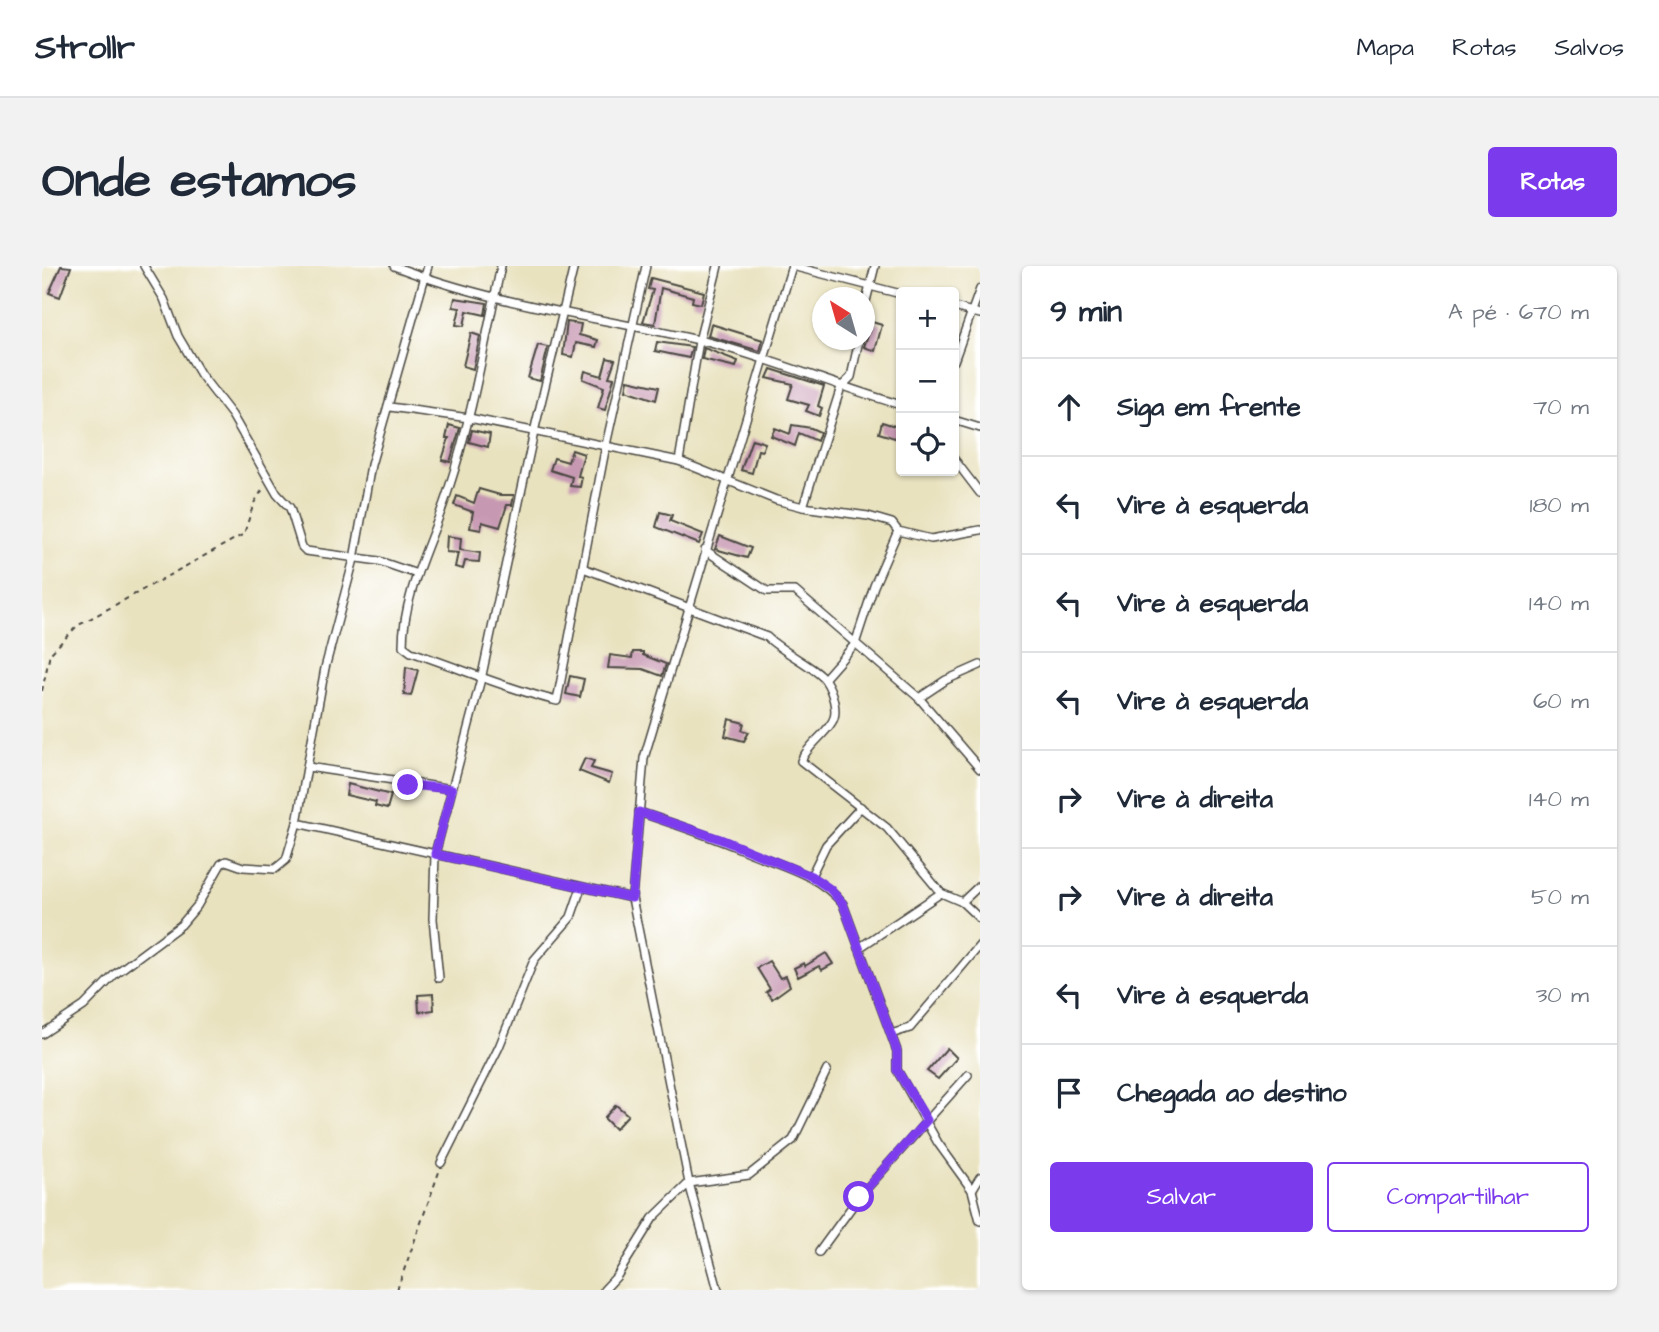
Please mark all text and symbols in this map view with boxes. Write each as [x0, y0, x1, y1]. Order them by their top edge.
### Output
text: Strollr [35, 25, 135, 71]
text: Mapa [1356, 31, 1414, 65]
text: Rotas [1452, 31, 1517, 65]
text: Salvos [1555, 31, 1624, 65]
button: Rotas [1488, 147, 1617, 217]
text: Onde estamos [42, 148, 357, 216]
north arrow [812, 287, 875, 350]
map controls [896, 287, 959, 476]
button: + [896, 287, 959, 350]
text: 9 min [1050, 291, 1122, 333]
text: A pé · 670 m [1448, 296, 1589, 328]
button: − [896, 350, 959, 413]
icon: ahead [1050, 388, 1088, 426]
text: Siga em frente [1117, 389, 1301, 425]
text: 70 m [1533, 391, 1589, 423]
button: locate [896, 413, 959, 476]
icon: left [1050, 486, 1088, 524]
text: Vire à esquerda [1117, 487, 1308, 523]
text: 180 m [1530, 489, 1589, 521]
icon: left [1050, 584, 1088, 622]
text: Vire à esquerda [1117, 585, 1308, 621]
text: 140 m [1529, 587, 1589, 619]
icon: left [1050, 682, 1088, 720]
text: Vire à esquerda [1117, 683, 1308, 719]
text: 60 m [1533, 685, 1589, 717]
route end [392, 769, 423, 800]
icon: right [1050, 780, 1088, 818]
text: Vire à direita [1117, 781, 1273, 817]
text: 140 m [1529, 783, 1589, 815]
icon: right [1050, 878, 1088, 916]
text: Vire à direita [1117, 879, 1273, 915]
text: 50 m [1531, 881, 1589, 913]
icon: left [1050, 976, 1088, 1014]
text: Vire à esquerda [1117, 977, 1308, 1013]
text: 30 m [1536, 979, 1589, 1011]
icon: arrive [1050, 1074, 1088, 1112]
text: Chegada ao destino [1117, 1075, 1347, 1111]
button: Salvar [1050, 1162, 1313, 1232]
button: Compartilhar [1327, 1162, 1589, 1232]
route start [843, 1181, 874, 1212]

